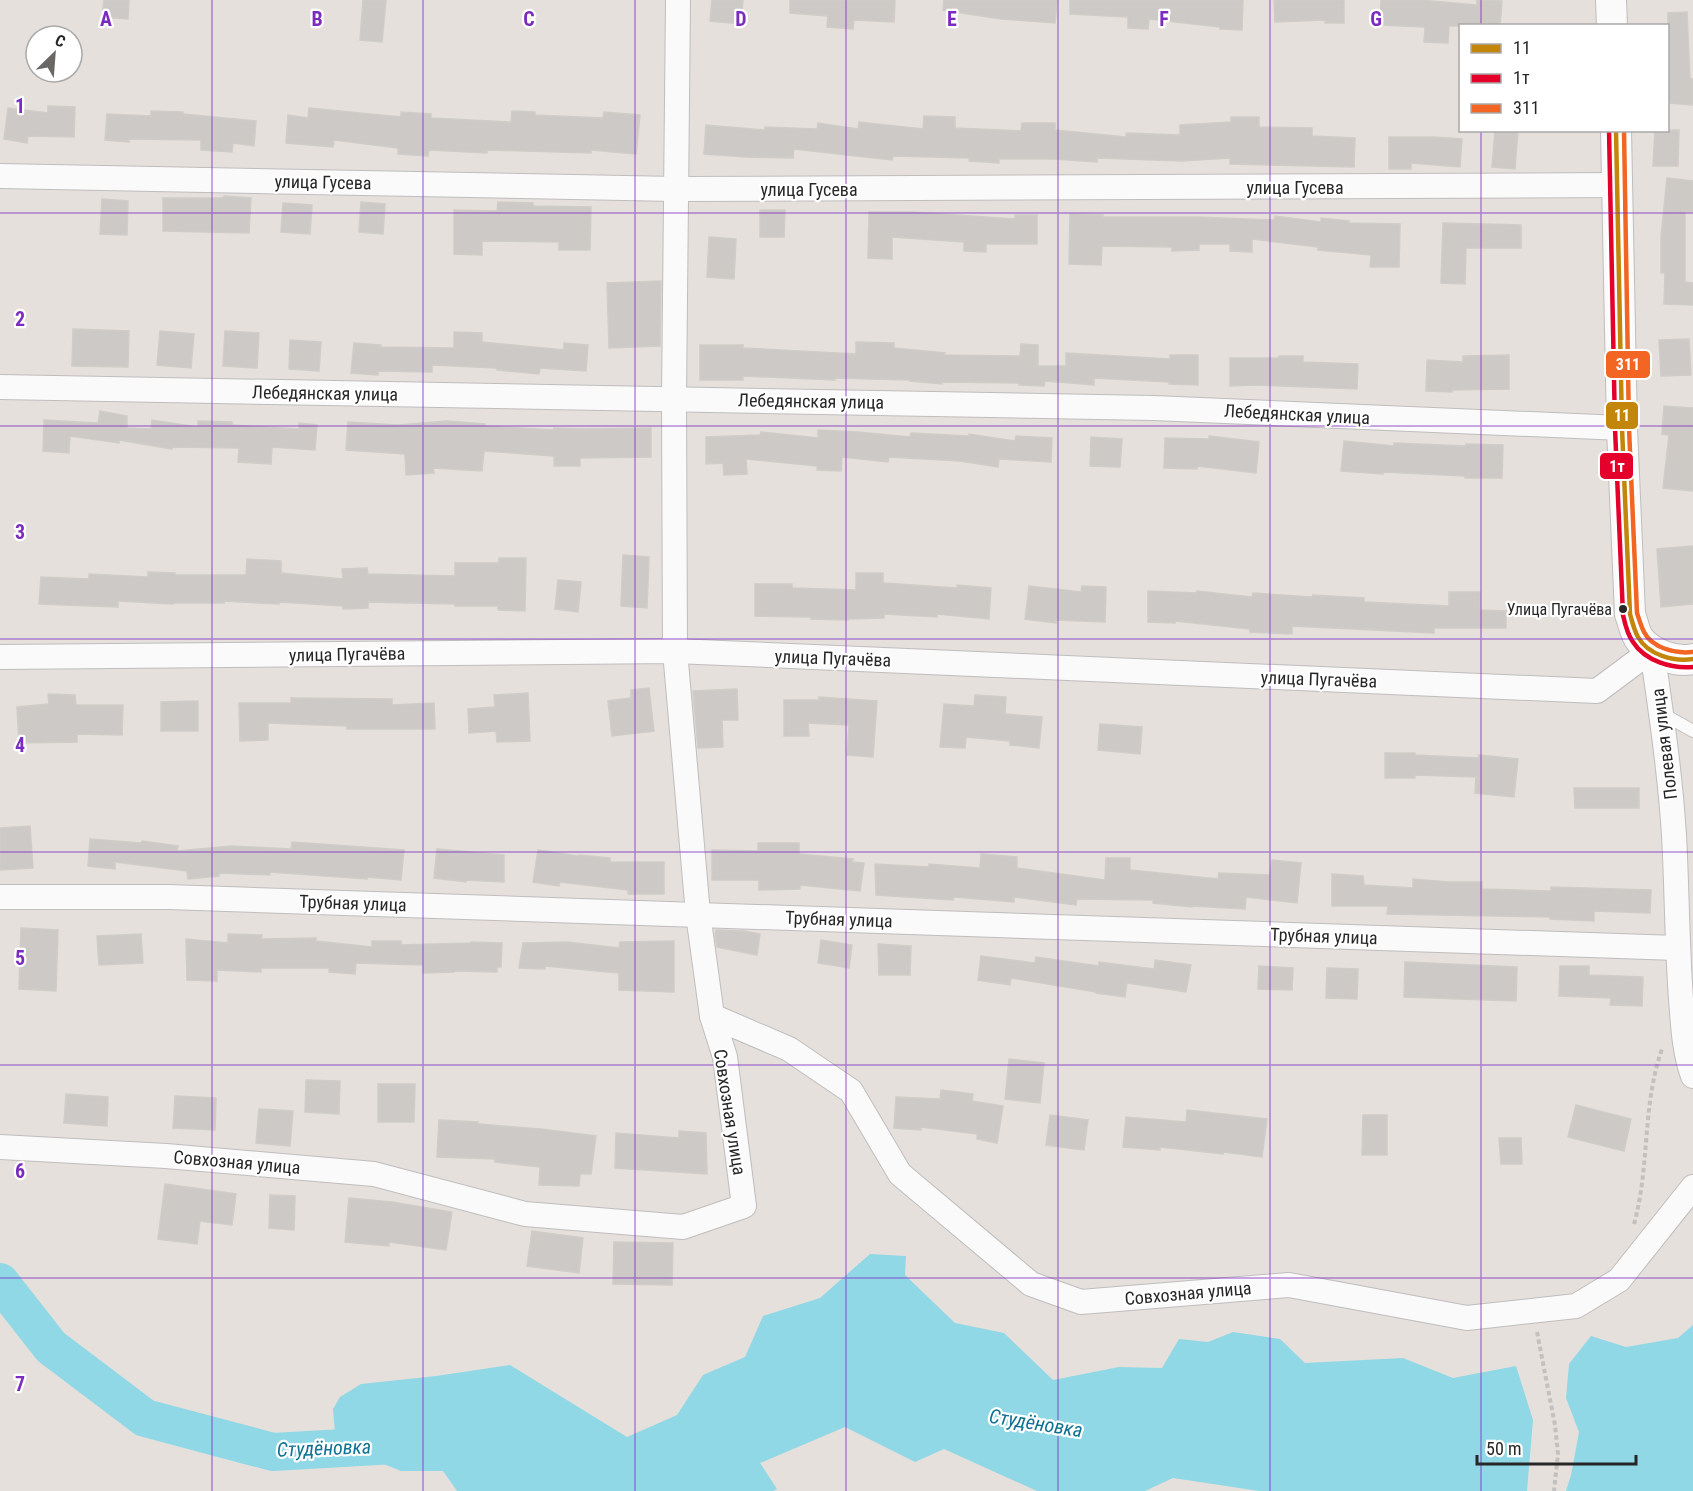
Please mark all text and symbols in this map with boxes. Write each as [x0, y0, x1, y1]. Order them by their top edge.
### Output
text: A [100, 7, 112, 31]
text: B [311, 7, 323, 31]
text: C [523, 7, 535, 31]
text: D [735, 7, 747, 31]
text: E [947, 7, 957, 31]
text: F [1159, 7, 1169, 31]
text: G [1370, 7, 1382, 31]
north arrow [24, 24, 84, 84]
legend [1459, 24, 1669, 132]
text: С [52, 30, 68, 51]
text: 11 [1513, 37, 1531, 58]
text: 1т [1513, 67, 1530, 88]
text: 1 [15, 94, 25, 118]
text: 311 [1513, 97, 1540, 118]
street label: улица Гусева [274, 171, 372, 193]
street label: улица Гусева [1246, 177, 1344, 198]
street label: улица Гусева [760, 179, 858, 200]
text: 2 [15, 307, 25, 331]
line badge: 311 [1605, 350, 1651, 379]
text: 311 [1616, 355, 1640, 374]
street label: Лебедянская улица [252, 381, 398, 405]
street label: Лебедянская улица [738, 389, 884, 413]
street label: Лебедянская улица [1223, 400, 1371, 428]
line badge: 11 [1605, 401, 1639, 430]
text: 11 [1614, 406, 1630, 425]
line badge: 1т [1599, 452, 1634, 480]
text: 1т [1609, 457, 1625, 476]
text: 3 [15, 520, 25, 544]
place label: Улица Пугачёва [1507, 600, 1612, 619]
marker: Улица Пугачёва [1617, 603, 1629, 615]
street label: улица Пугачёва [289, 642, 405, 666]
street label: улица Пугачёва [774, 645, 892, 671]
street label: улица Пугачёва [1260, 666, 1378, 692]
street label: Полевая улица [1647, 687, 1681, 801]
text: 4 [15, 733, 25, 757]
street label: Трубная улица [299, 891, 407, 915]
street label: Трубная улица [785, 907, 893, 931]
street label: Трубная улица [1270, 924, 1378, 948]
text: 5 [15, 946, 25, 970]
street label: Совхозная улица [710, 1048, 750, 1176]
street label: Совхозная улица [173, 1146, 301, 1178]
text: 6 [15, 1159, 25, 1183]
street label: Совхозная улица [1124, 1277, 1252, 1309]
text: 7 [15, 1372, 25, 1396]
water label: Студёновка [988, 1404, 1084, 1442]
scale bar [1477, 1428, 1636, 1466]
water label: Студёновка [276, 1434, 372, 1462]
text: 50 m [1486, 1438, 1521, 1459]

